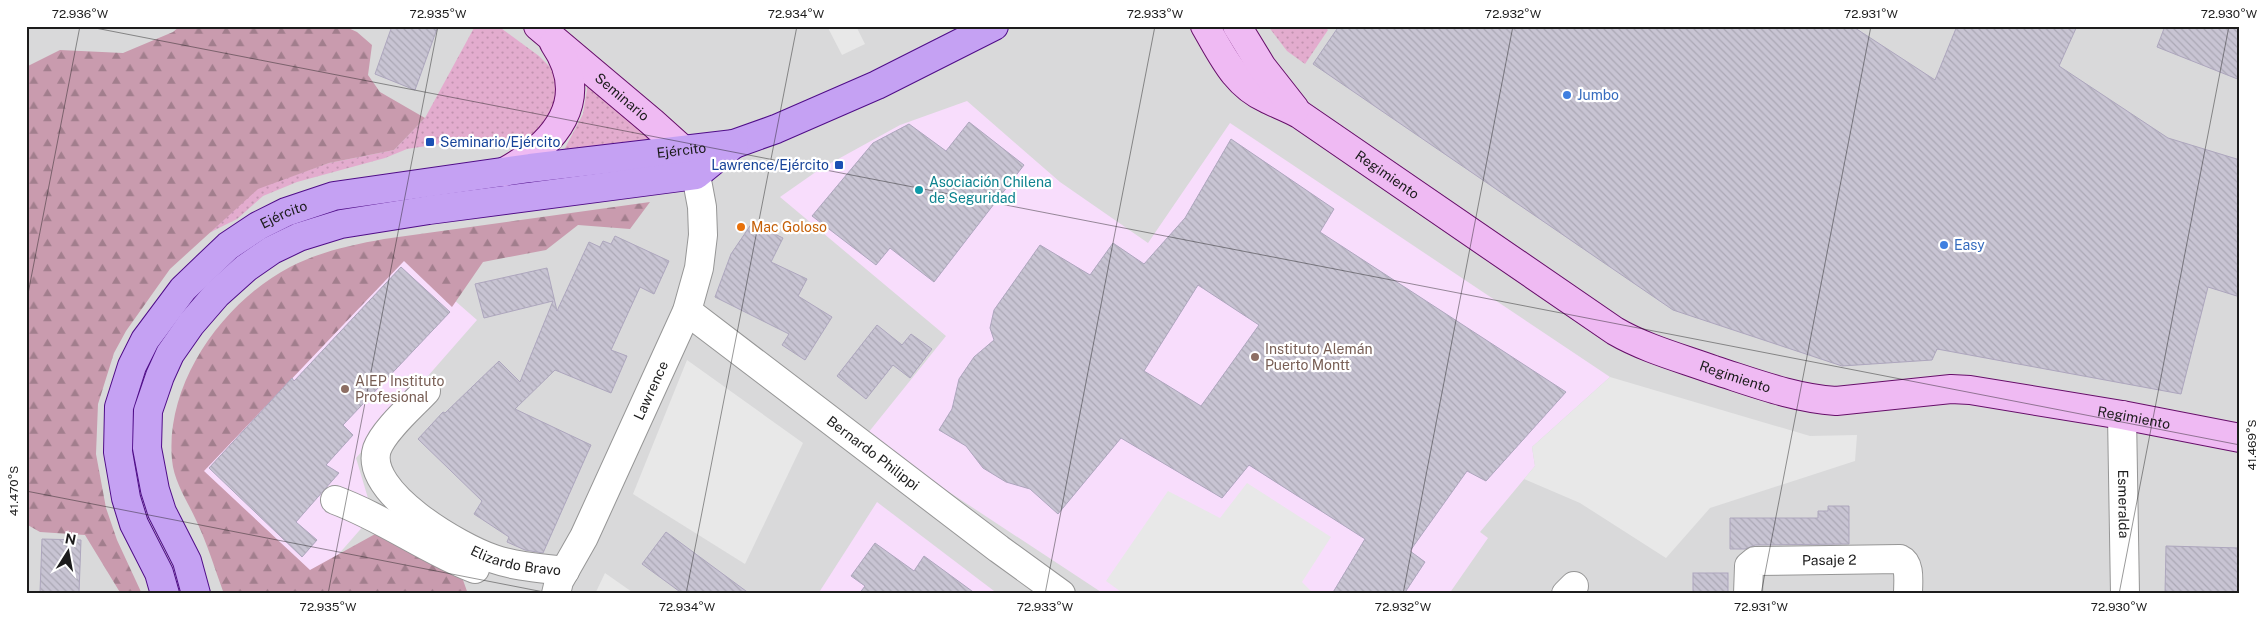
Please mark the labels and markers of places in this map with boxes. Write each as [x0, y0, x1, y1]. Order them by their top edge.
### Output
place label: Jumbo [1577, 87, 1619, 103]
marker: Jumbo [1561, 89, 1573, 101]
place label: Seminario/Ejército [440, 134, 560, 150]
marker: Seminario/Ejército [424, 136, 436, 148]
place label: Lawrence/Ejército [711, 157, 829, 173]
marker: Lawrence/Ejército [833, 159, 845, 171]
place label: Asociación Chilena de Seguridad [929, 174, 1052, 206]
marker: Asociación Chilena de Seguridad [913, 184, 925, 196]
place label: Mac Goloso [751, 219, 827, 235]
marker: Mac Goloso [735, 221, 747, 233]
place label: Easy [1954, 237, 1985, 253]
marker: Easy [1938, 239, 1950, 251]
place label: Instituto Alemán Puerto Montt [1265, 341, 1372, 373]
marker: Instituto Alemán Puerto Montt [1249, 351, 1261, 363]
place label: AIEP Instituto Profesional [355, 373, 445, 405]
marker: AIEP Instituto Profesional [339, 383, 351, 395]

